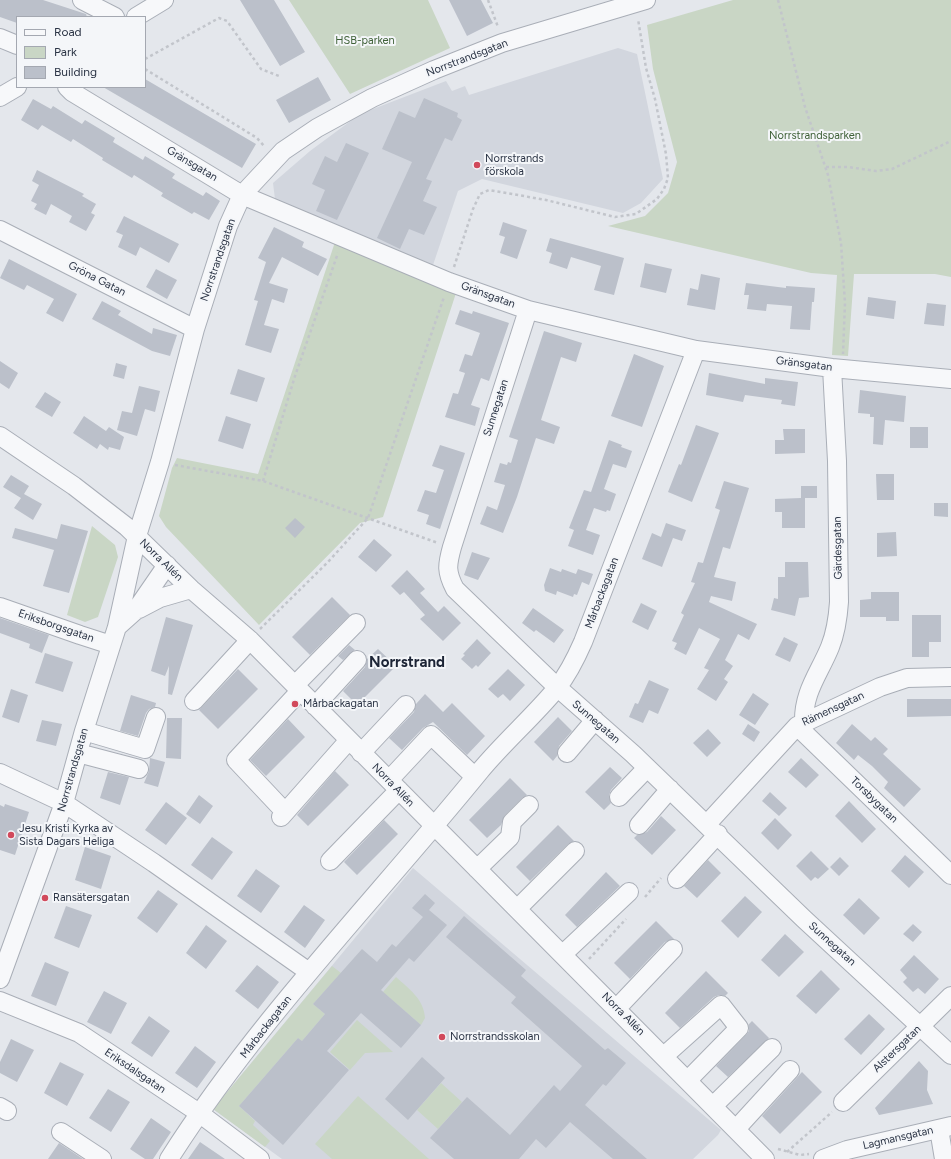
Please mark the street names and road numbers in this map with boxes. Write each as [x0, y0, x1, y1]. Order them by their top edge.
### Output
street label: Norrstrandsgatan [424, 36, 510, 80]
street label: Gränsgatan [164, 144, 220, 184]
street label: Norrstrandsgatan [198, 217, 238, 303]
street label: Gröna Gatan [66, 259, 128, 299]
street label: Gränsgatan [459, 279, 517, 311]
street label: Gränsgatan [775, 354, 833, 374]
street label: Sunnegatan [481, 378, 511, 438]
street label: Gärdesgatan [831, 516, 845, 580]
street label: Norra Allén [137, 536, 185, 584]
street label: Mårbackagatan [582, 555, 622, 631]
street label: Eriksborgsgatan [16, 607, 96, 645]
street label: Rämensgatan [800, 689, 866, 729]
street label: Sunnegatan [569, 698, 623, 746]
street label: Norrstrandsgatan [55, 727, 91, 813]
street label: Norra Allén [369, 761, 417, 809]
street label: Torsbygatan [848, 774, 900, 826]
street label: Sunnegatan [806, 919, 858, 969]
street label: Norra Allén [599, 990, 647, 1038]
street label: Mårbackagatan [238, 993, 294, 1061]
street label: Alstersgatan [870, 1023, 924, 1075]
street label: Eriksdalsgatan [102, 1046, 168, 1096]
street label: Lagmansgatan [861, 1123, 935, 1153]

